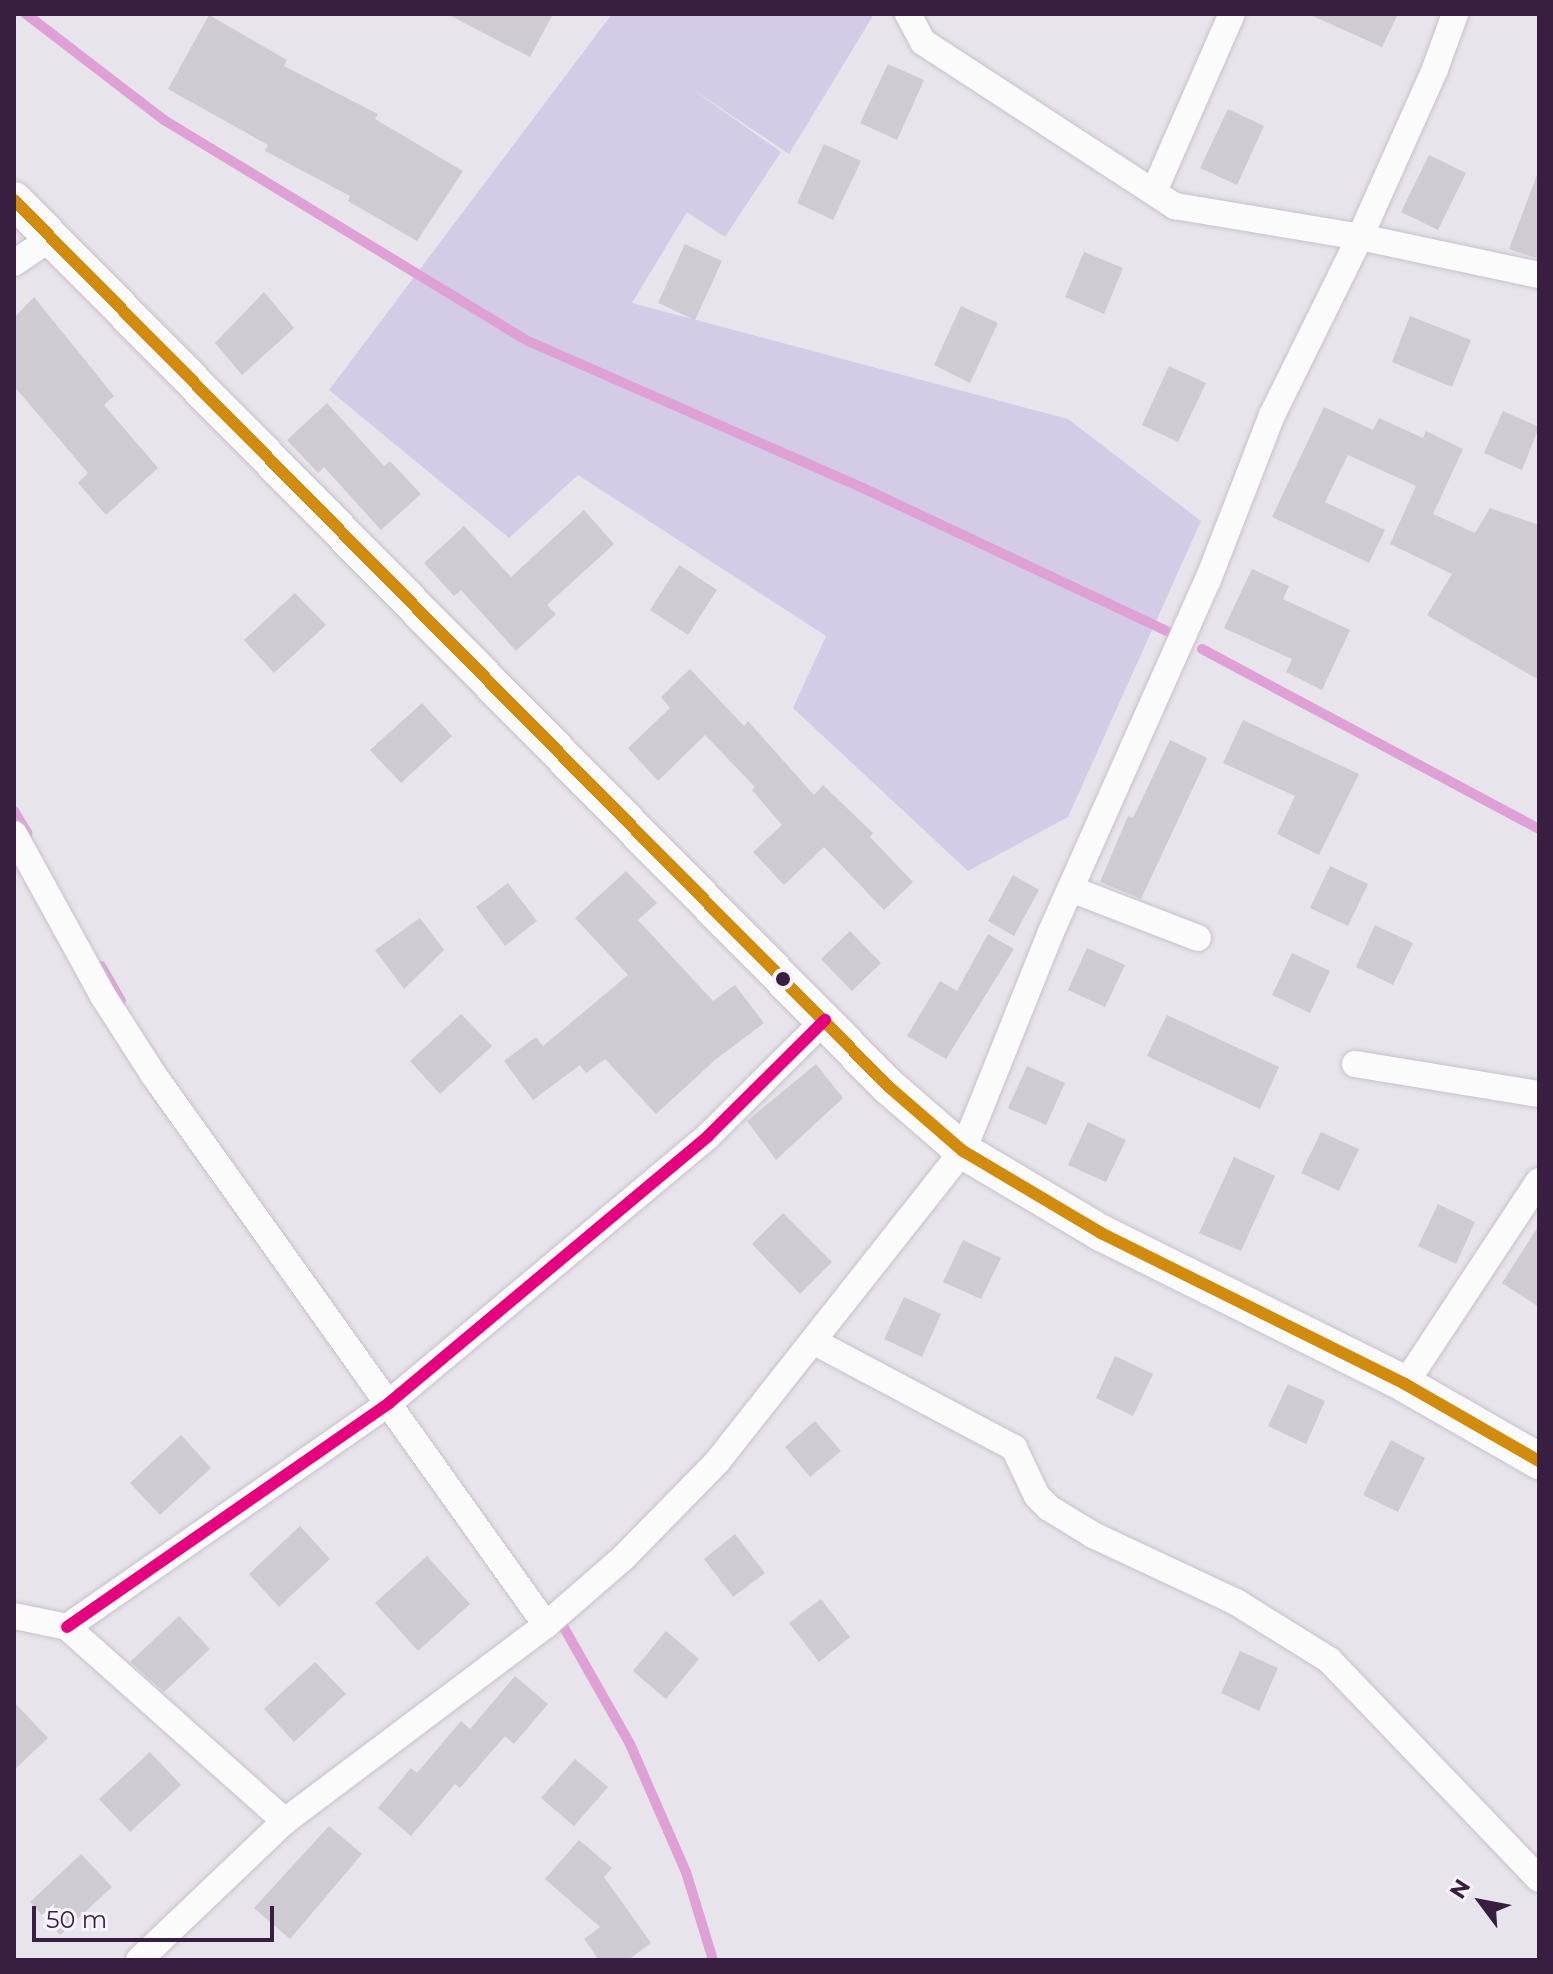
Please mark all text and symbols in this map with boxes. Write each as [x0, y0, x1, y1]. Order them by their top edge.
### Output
unlabelled marker [775, 971, 791, 987]
north arrow [1441, 1862, 1521, 1942]
text: N [1444, 1874, 1476, 1904]
scale bar [36, 1890, 278, 1940]
text: 50 m [46, 1905, 107, 1934]

